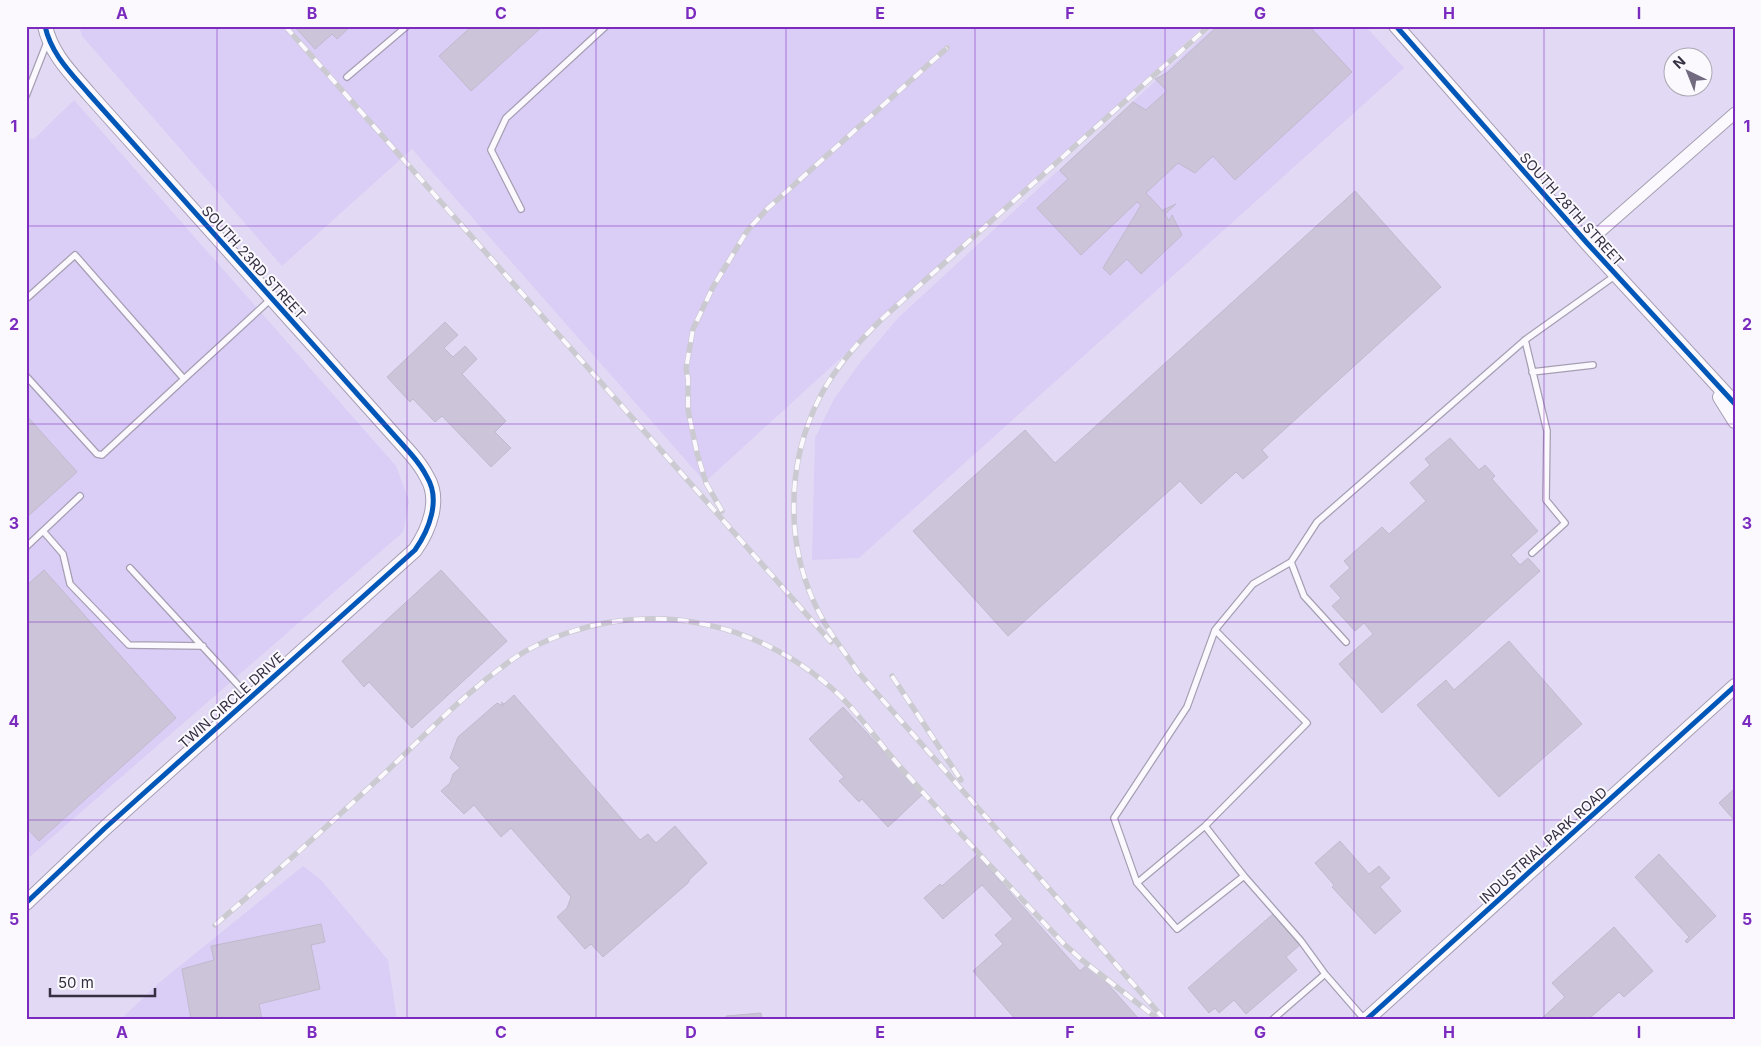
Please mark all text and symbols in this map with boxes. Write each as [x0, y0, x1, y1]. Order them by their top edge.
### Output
text: A [116, 3, 128, 23]
text: B [307, 3, 317, 23]
text: C [495, 3, 507, 23]
text: D [685, 3, 697, 23]
text: E [875, 3, 885, 23]
text: F [1065, 3, 1075, 23]
text: G [1254, 3, 1266, 23]
text: H [1443, 3, 1455, 23]
text: I [1637, 3, 1641, 23]
north arrow [1664, 48, 1714, 98]
text: N [1669, 52, 1688, 72]
text: 1 [11, 116, 17, 136]
text: 1 [1744, 116, 1750, 136]
street label: SOUTH 28TH STREET [1517, 149, 1627, 269]
street label: SOUTH 23RD STREET [199, 202, 309, 322]
text: 2 [9, 314, 19, 334]
text: 2 [1742, 314, 1752, 334]
text: 3 [9, 513, 19, 533]
text: 3 [1742, 513, 1752, 533]
street label: TWIN CIRCLE DRIVE [175, 648, 287, 752]
text: 4 [9, 711, 20, 731]
text: 4 [1742, 711, 1753, 731]
street label: INDUSTRIAL PARK ROAD [1476, 783, 1610, 907]
text: 5 [9, 909, 19, 929]
text: 5 [1742, 909, 1752, 929]
scale bar [50, 966, 155, 998]
text: 50 m [58, 973, 94, 992]
text: A [116, 1022, 128, 1042]
text: B [307, 1022, 317, 1042]
text: C [495, 1022, 507, 1042]
text: D [685, 1022, 697, 1042]
text: E [875, 1022, 885, 1042]
text: F [1065, 1022, 1075, 1042]
text: G [1254, 1022, 1266, 1042]
text: H [1443, 1022, 1455, 1042]
text: I [1637, 1022, 1641, 1042]

